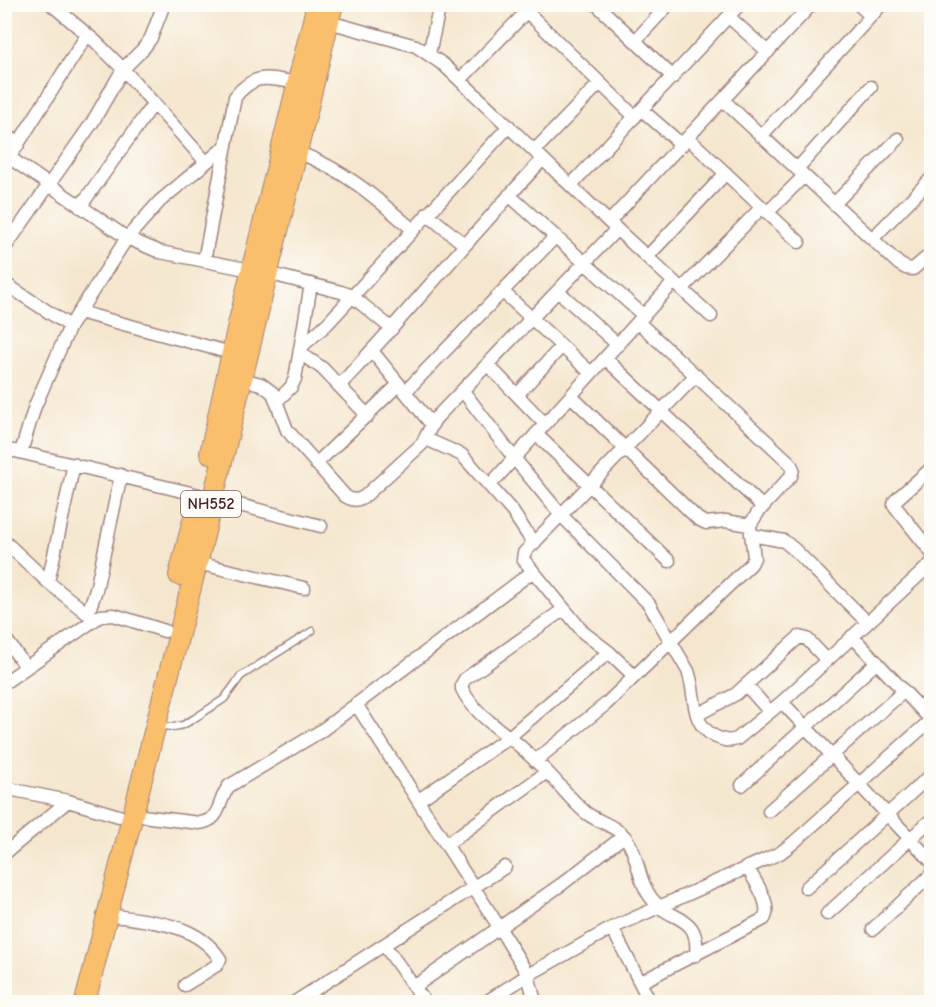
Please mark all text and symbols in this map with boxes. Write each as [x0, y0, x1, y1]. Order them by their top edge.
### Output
road number: NH552 [181, 491, 241, 517]

